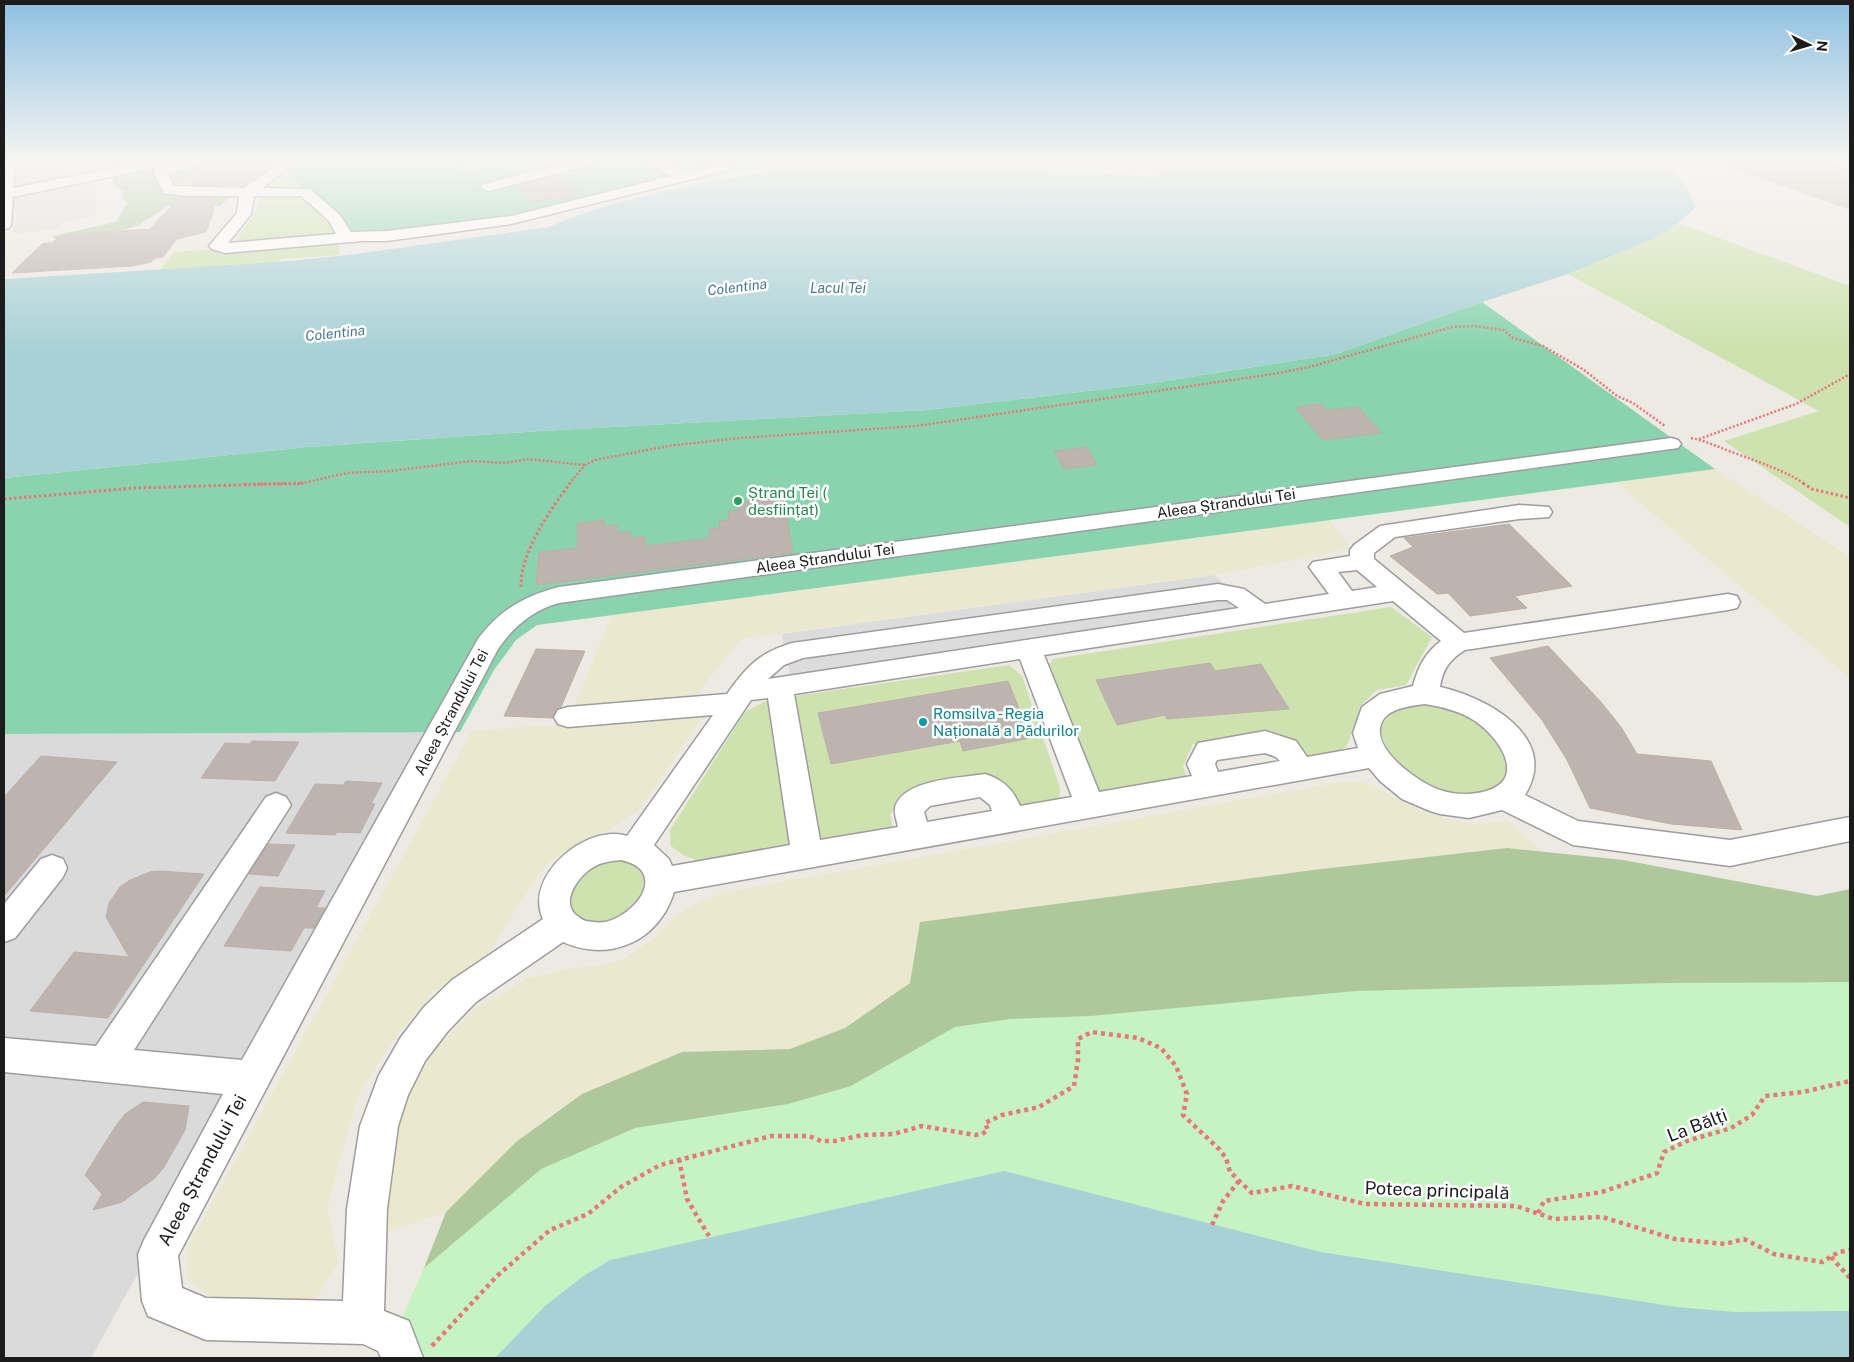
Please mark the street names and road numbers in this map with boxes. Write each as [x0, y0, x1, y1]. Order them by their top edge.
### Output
street label: Aleea Ștrandului Tei [1155, 485, 1297, 521]
street label: Aleea Ștrandului Tei [754, 540, 896, 576]
street label: Aleea Ștrandului Tei [411, 646, 491, 778]
street label: Aleea Ștrandului Tei [153, 1091, 251, 1249]
street label: La Bălți [1664, 1104, 1730, 1146]
street label: Poteca principală [1364, 1177, 1510, 1203]

